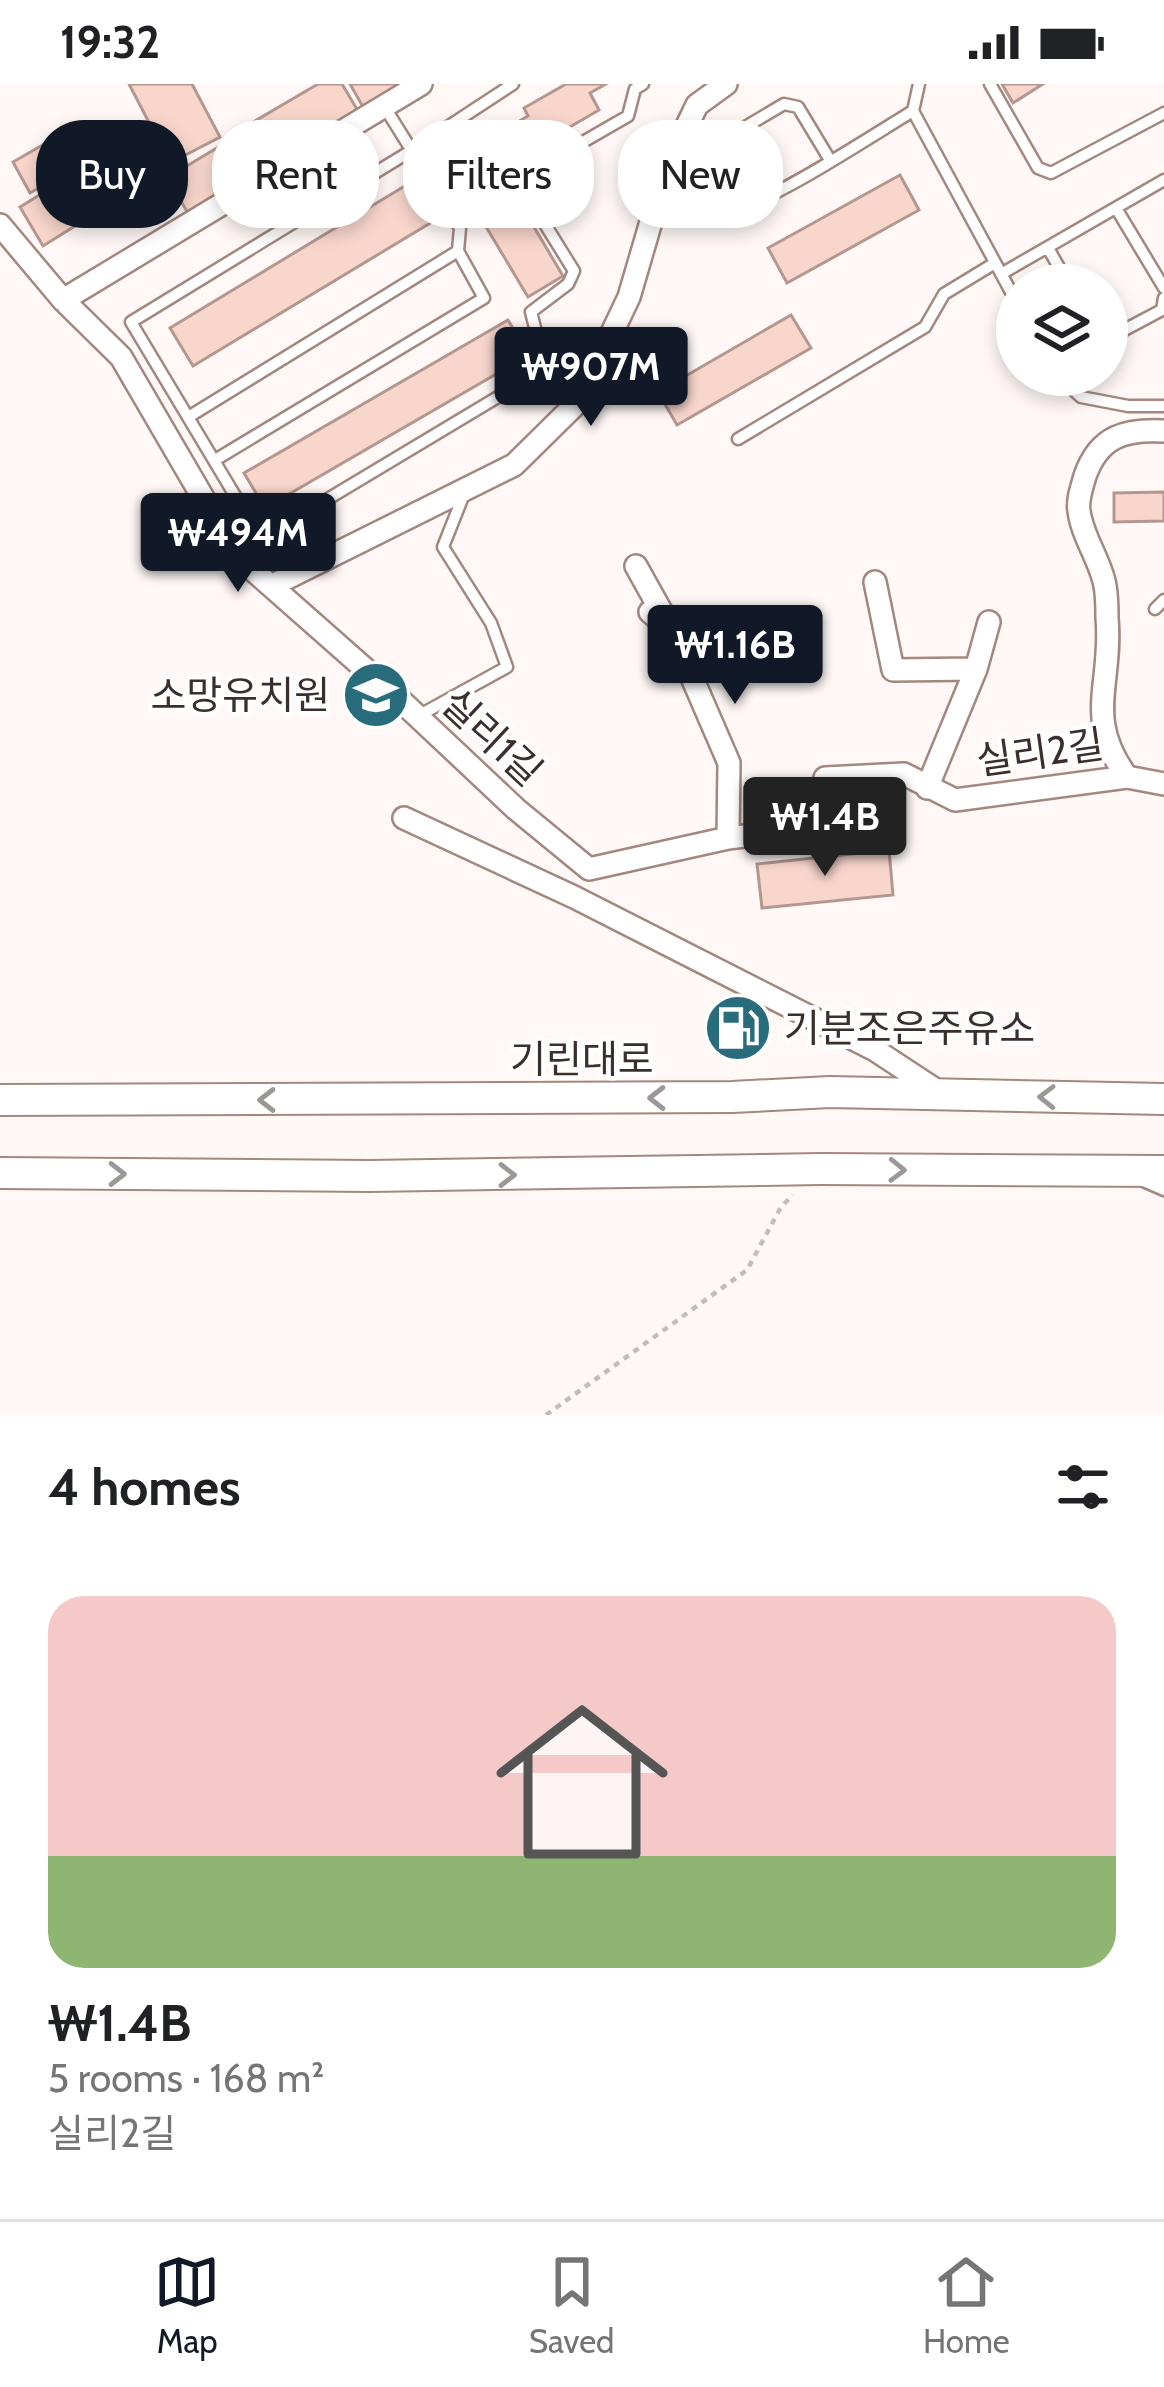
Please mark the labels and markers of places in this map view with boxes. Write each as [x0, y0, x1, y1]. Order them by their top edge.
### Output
pin: ₩907M [507, 327, 675, 429]
pin: ₩494M [154, 493, 322, 595]
pin: ₩1.16B [637, 605, 833, 707]
school or university icon: 소망유치원 [341, 660, 411, 730]
place label: 소망유치원 [151, 671, 330, 719]
pin: ₩1.4B [741, 777, 909, 879]
fuel station icon: 기분조은주유소 [703, 993, 773, 1063]
place label: 기분조은주유소 [784, 1004, 1035, 1052]

